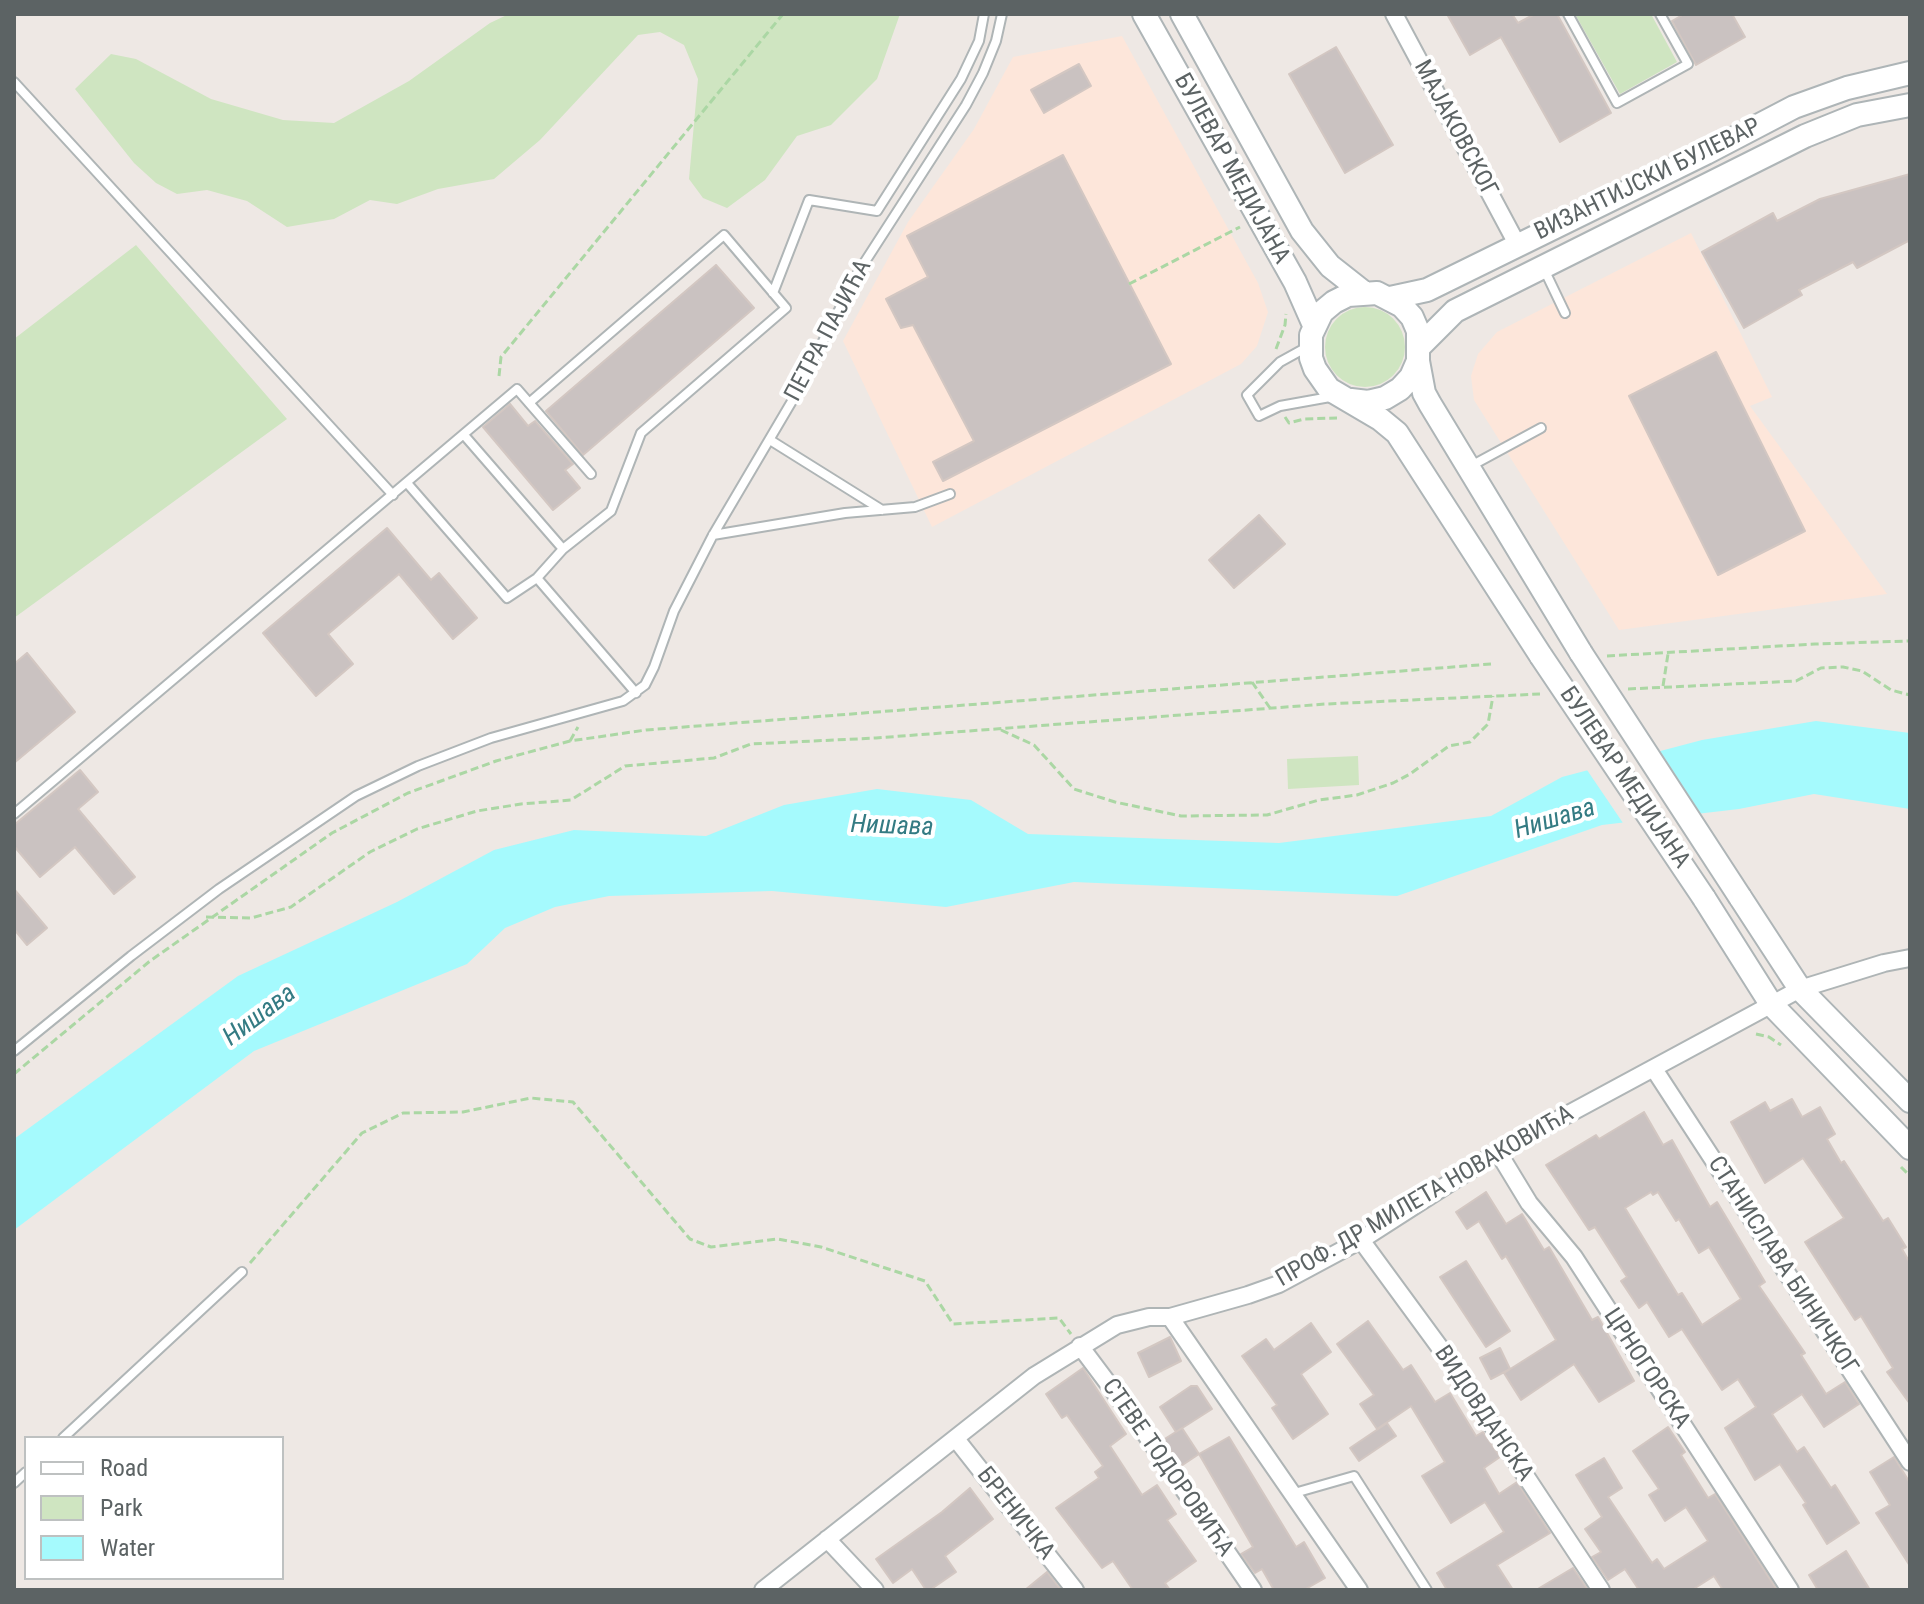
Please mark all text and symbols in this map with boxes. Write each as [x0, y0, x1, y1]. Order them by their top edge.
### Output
street label: МАЈАКОВСКОГ [1407, 56, 1503, 202]
street label: БУЛЕВАР МЕДИЈАНА [1167, 69, 1295, 269]
street label: ВИЗАНТИЈСКИ БУЛЕВАР [1530, 113, 1766, 247]
street label: ПЕТРА ПАЈИЋА [780, 255, 878, 407]
street label: БУЛЕВАР МЕДИЈАНА [1553, 682, 1695, 874]
water label: Нишава [1511, 793, 1599, 847]
water label: Нишава [850, 810, 934, 844]
water label: Нишава [217, 979, 303, 1053]
street label: ПРОФ. ДР МИЛЕТА НОВАКОВИЋА [1271, 1100, 1579, 1294]
street label: СТАНИСЛАВА БИНИЧКОГ [1701, 1151, 1863, 1381]
street label: ЦРНОГОРСКА [1596, 1303, 1696, 1435]
street label: ВИДОВДАНСКА [1427, 1341, 1539, 1487]
street label: СТЕВЕ ТОДОРОВИЋА [1095, 1373, 1239, 1563]
legend [24, 1436, 284, 1580]
text: Road [100, 1454, 148, 1482]
street label: БРЕНИЧКА [970, 1462, 1060, 1566]
text: Park [100, 1494, 143, 1522]
text: Water [100, 1534, 155, 1562]

